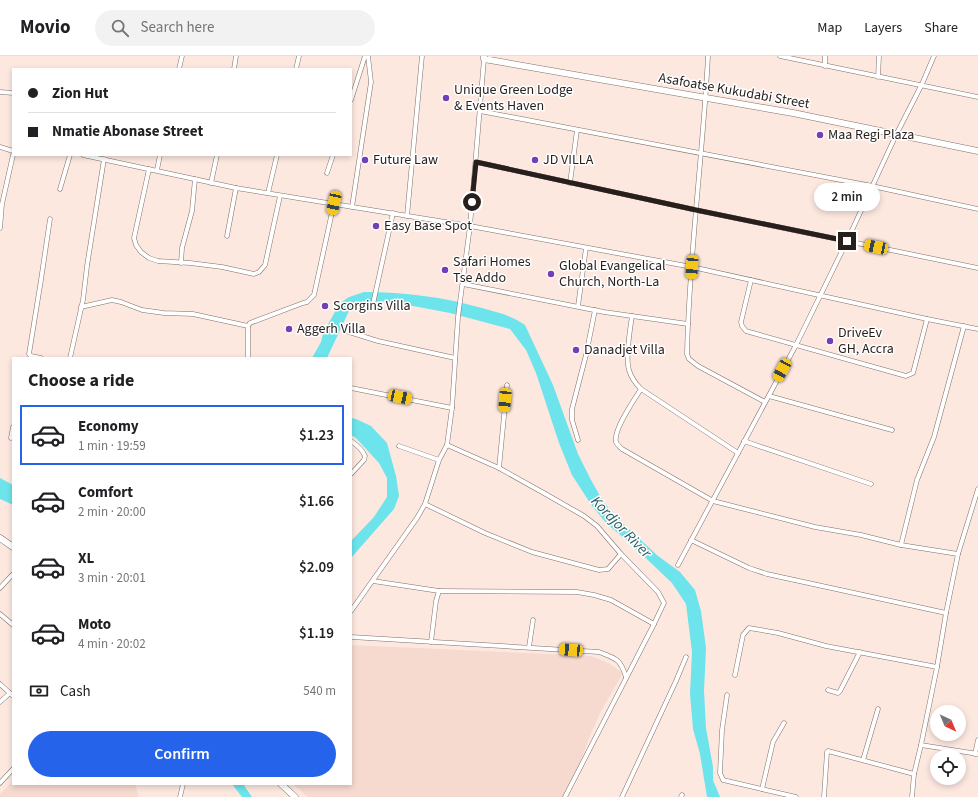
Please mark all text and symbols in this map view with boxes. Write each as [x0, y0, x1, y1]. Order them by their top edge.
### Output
search box [95, 10, 375, 46]
text: Movio [20, 14, 71, 41]
icon: search [109, 17, 131, 39]
text: Search here [141, 17, 215, 38]
text: Map [817, 18, 842, 38]
text: Layers [864, 18, 902, 38]
text: Share [924, 18, 958, 38]
street label: Asafoatse Kukudabi Street [657, 68, 811, 114]
place label: Unique Green Lodge & Events Haven [454, 80, 573, 116]
text: Zion Hut [52, 83, 109, 104]
marker: Unique Green Lodge & Events Haven [441, 93, 451, 103]
text: Nmatie Abonase Street [52, 121, 203, 142]
place label: Maa Regi Plaza [828, 125, 914, 145]
marker: Maa Regi Plaza [815, 130, 825, 140]
place label: Future Law [373, 150, 438, 170]
place label: JD VILLA [543, 150, 594, 170]
marker: Future Law [360, 155, 370, 165]
marker: JD VILLA [530, 155, 540, 165]
callout: 2 min [814, 183, 880, 211]
text: 2 min [832, 188, 862, 206]
car [326, 190, 342, 216]
route start [463, 193, 481, 211]
place label: Easy Base Spot [384, 216, 472, 236]
marker: Easy Base Spot [371, 221, 381, 231]
route end [838, 232, 856, 250]
car [863, 239, 889, 255]
place label: Safari Homes Tse Addo [453, 252, 531, 288]
car [685, 255, 699, 279]
place label: Global Evangelical Church, North-La [559, 256, 666, 292]
marker: Safari Homes Tse Addo [440, 265, 450, 275]
marker: Global Evangelical Church, North-La [546, 269, 556, 279]
place label: Scorgins Villa [333, 296, 411, 316]
marker: Scorgins Villa [320, 301, 330, 311]
place label: Aggerh Villa [297, 319, 366, 339]
place label: DriveEv GH, Accra [838, 323, 894, 359]
marker: Aggerh Villa [284, 324, 294, 334]
marker: DriveEv GH, Accra [825, 336, 835, 346]
place label: Danadjet Villa [584, 340, 665, 360]
marker: Danadjet Villa [571, 345, 581, 355]
car [771, 357, 793, 383]
text: Choose a ride [28, 368, 134, 393]
car [498, 388, 512, 412]
car [387, 389, 413, 405]
text: Economy [78, 416, 139, 437]
icon: car [30, 417, 66, 453]
text: $1.23 [299, 425, 334, 446]
text: 1 min · 19:59 [78, 437, 146, 455]
text: Comfort [78, 482, 133, 503]
icon: car [30, 483, 66, 519]
text: $1.66 [299, 491, 334, 512]
water label: Kordjor River [586, 491, 657, 563]
text: 2 min · 20:00 [78, 503, 146, 521]
text: XL [78, 548, 94, 569]
icon: car [30, 549, 66, 585]
text: $2.09 [299, 557, 334, 578]
text: 3 min · 20:01 [78, 569, 146, 587]
text: Moto [78, 614, 111, 635]
icon: car [30, 615, 66, 651]
text: $1.19 [299, 623, 334, 644]
text: 4 min · 20:02 [78, 635, 146, 653]
car [559, 643, 583, 657]
icon: cash [28, 680, 50, 702]
text: Cash [60, 681, 91, 702]
text: 540 m [303, 682, 336, 700]
north arrow [930, 705, 966, 741]
map controls [930, 705, 966, 785]
button: Confirm [28, 731, 336, 777]
button: locate [930, 749, 966, 785]

